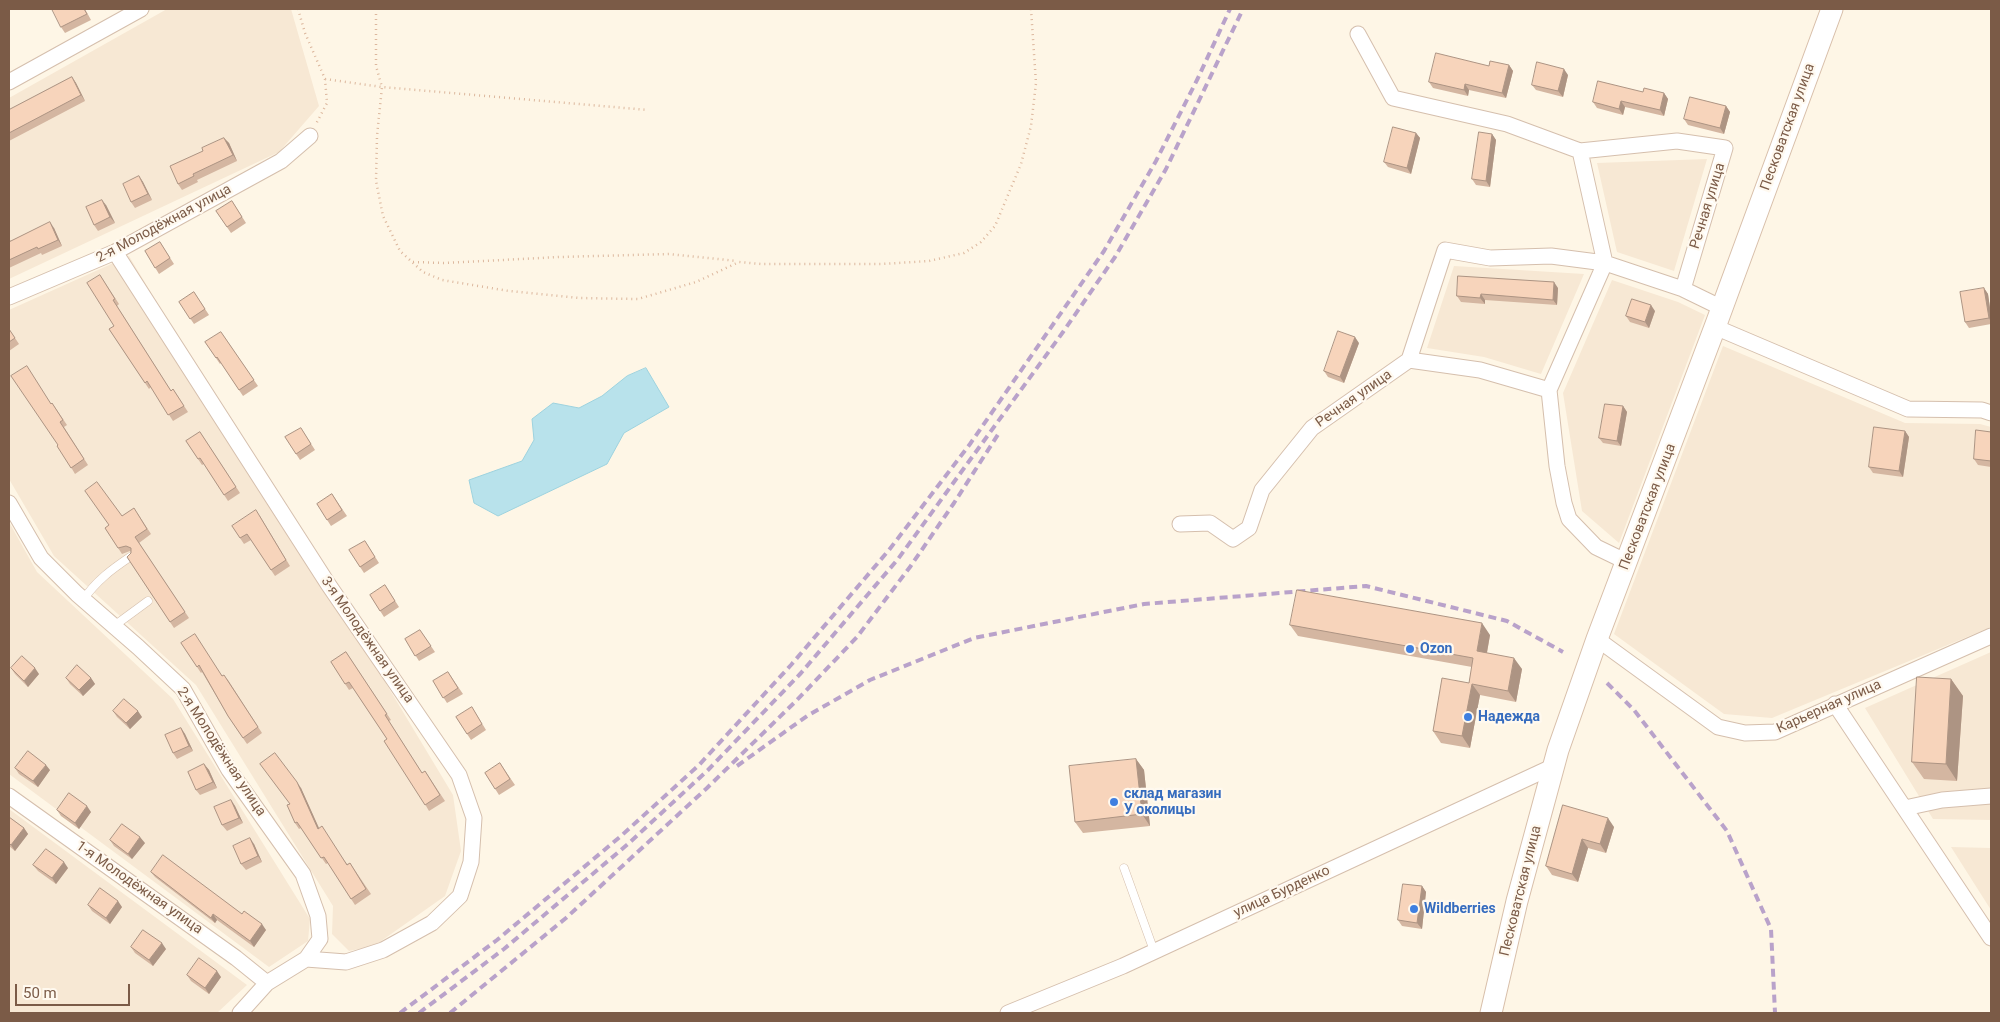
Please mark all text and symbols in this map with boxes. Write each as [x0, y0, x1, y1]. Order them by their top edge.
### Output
street label: Песковатская улица [1757, 61, 1819, 193]
street label: Речная улица [1687, 161, 1729, 251]
street label: 2-я Молодёжная улица [94, 181, 234, 267]
street label: Речная улица [1313, 367, 1395, 431]
street label: Песковатская улица [1616, 441, 1680, 573]
street label: 3-я Молодёжная улица [317, 574, 417, 706]
place label: Ozon [1420, 641, 1452, 657]
marker: Ozon [1404, 643, 1416, 655]
street label: Карьерная улица [1774, 676, 1884, 738]
street label: 2-я Молодёжная улица [173, 684, 269, 820]
place label: Надежда [1478, 709, 1540, 725]
marker: Надежда [1462, 711, 1474, 723]
place label: склад магазин У околицы [1124, 786, 1221, 819]
marker: склад магазин У околицы [1108, 796, 1120, 808]
street label: Песковатская улица [1497, 824, 1545, 958]
street label: 1-я Молодёжная улица [73, 838, 205, 938]
street label: улица Бурденко [1231, 862, 1333, 922]
place label: Wildberries [1424, 901, 1496, 917]
marker: Wildberries [1408, 903, 1420, 915]
scale bar [18, 974, 132, 1006]
text: 50 m [23, 984, 57, 1002]

